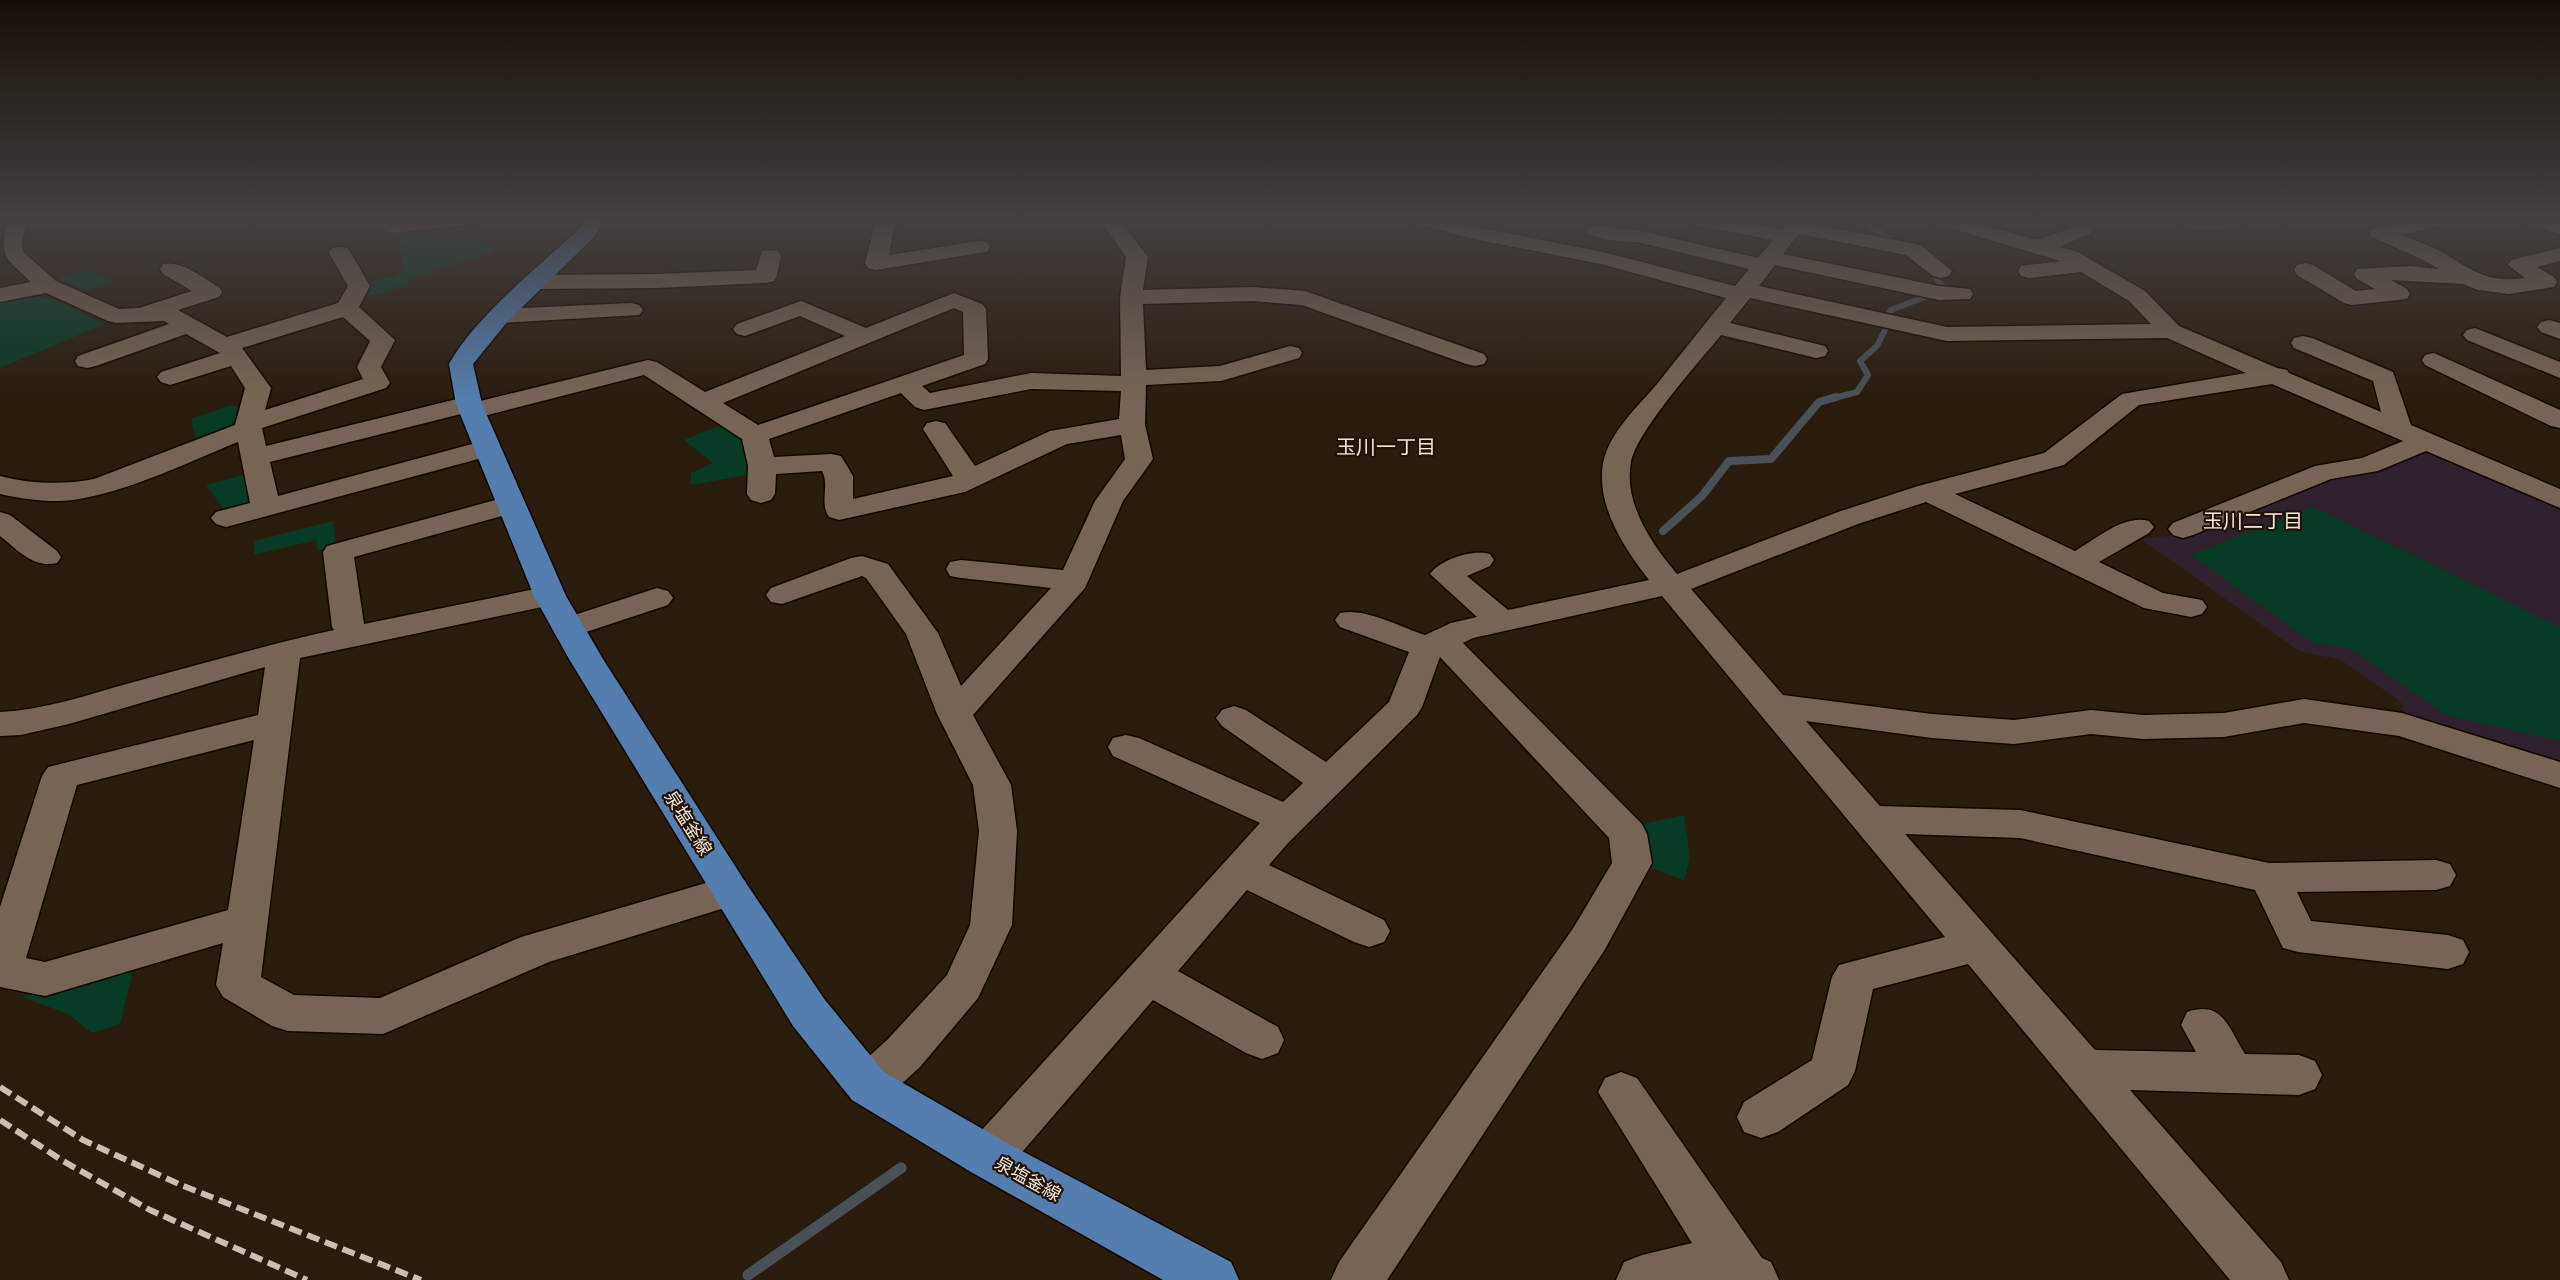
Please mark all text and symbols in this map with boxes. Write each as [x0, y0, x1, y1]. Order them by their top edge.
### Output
district label: 玉川一丁目 [1336, 436, 1436, 462]
district label: 玉川二丁目 [2203, 510, 2303, 536]
street label: 泉塩釜線 [658, 787, 716, 860]
street label: 泉塩釜線 [990, 1153, 1064, 1208]

